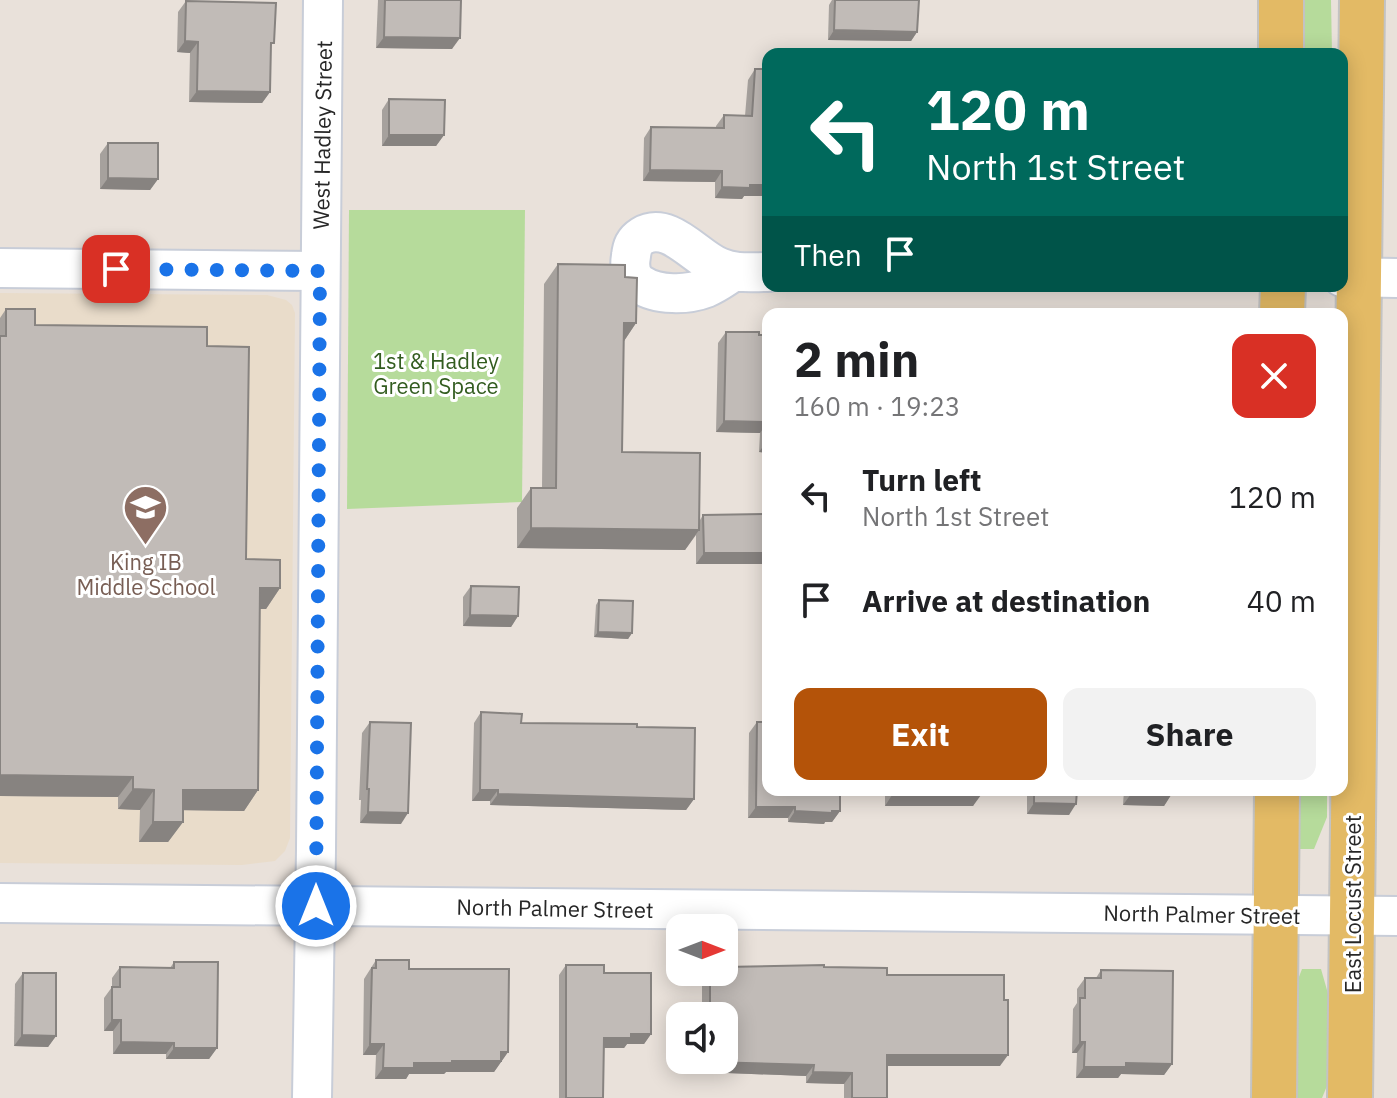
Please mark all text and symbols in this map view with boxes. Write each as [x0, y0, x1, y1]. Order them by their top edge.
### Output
street label: West Hadley Street [306, 40, 338, 230]
text: 120 m [926, 73, 1090, 145]
icon: left [794, 80, 898, 184]
text: North 1st Street [926, 143, 1185, 190]
icon: arrive [878, 232, 922, 276]
pin [82, 235, 150, 303]
text: Then [794, 235, 862, 274]
icon: arrive [94, 247, 138, 291]
text: 2 min [794, 328, 919, 390]
button: close [1232, 334, 1316, 418]
park label: 1st & Hadley Green Space [373, 346, 499, 400]
text: 160 m · 19:23 [794, 389, 960, 423]
text: Turn left [862, 460, 981, 499]
icon: left [794, 474, 838, 518]
text: 120 m [1229, 477, 1316, 516]
school or university icon: King IB Middle School [122, 484, 170, 547]
text: North 1st Street [862, 499, 1049, 533]
place label: King IB Middle School [76, 547, 216, 601]
icon: arrive [794, 578, 838, 622]
text: Arrive at destination [862, 581, 1150, 620]
text: 40 m [1247, 581, 1316, 620]
button: Exit [794, 688, 1047, 780]
button: Share [1063, 688, 1316, 780]
street label: East Locust Street [1338, 815, 1367, 993]
position arrow [274, 864, 358, 948]
street label: North Palmer Street [456, 892, 654, 924]
street label: North Palmer Street [1103, 898, 1301, 930]
north arrow [666, 914, 738, 986]
map controls [666, 914, 738, 1074]
button: sound [666, 1002, 738, 1074]

